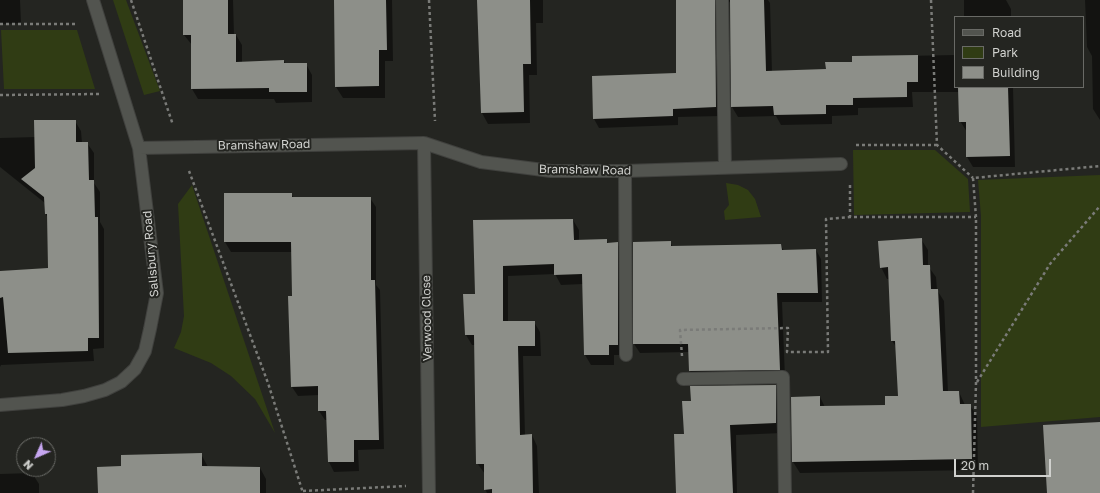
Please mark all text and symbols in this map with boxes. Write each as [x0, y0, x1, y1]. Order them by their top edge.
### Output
legend [954, 16, 1084, 88]
text: Road [992, 25, 1021, 40]
text: Park [992, 45, 1018, 60]
text: Building [992, 65, 1040, 80]
street label: Bramshaw Road [218, 137, 310, 153]
street label: Bramshaw Road [539, 162, 631, 178]
street label: Salisbury Road [140, 210, 162, 298]
street label: Verwood Close [419, 275, 435, 361]
north arrow [16, 437, 56, 477]
scale bar [956, 451, 1053, 477]
text: N [20, 458, 35, 473]
text: 20 m [961, 458, 989, 473]

